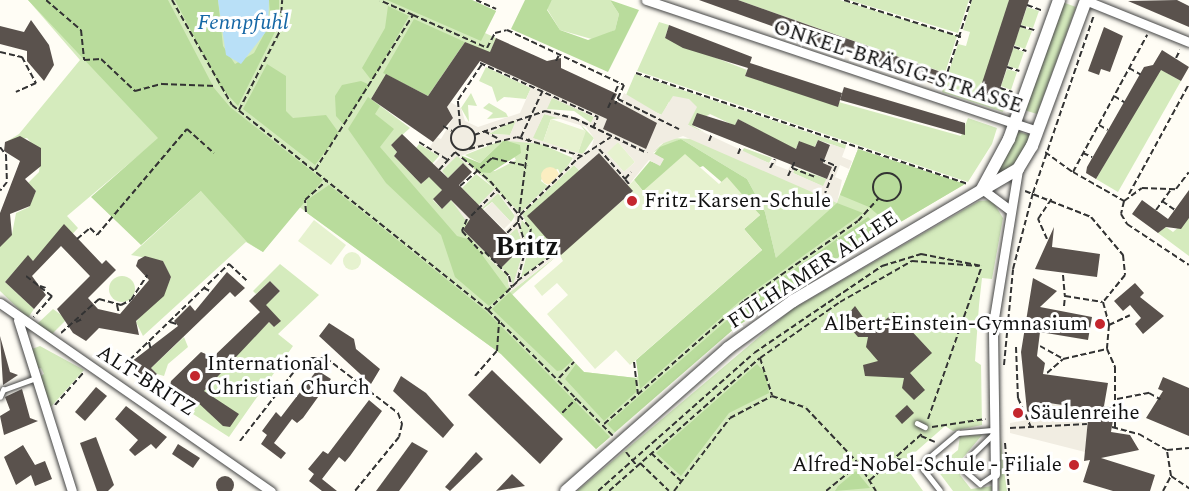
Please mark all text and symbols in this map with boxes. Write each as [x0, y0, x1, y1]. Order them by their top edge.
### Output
water label: Fennpfuhl [197, 10, 289, 36]
street label: ONKEL-BRÄSIG-STRASSE [770, 15, 1026, 119]
place label: Fritz-Karsen-Schule [644, 188, 831, 214]
marker: Fritz-Karsen-Schule [625, 194, 639, 208]
street label: FULHAMER ALLEE [723, 206, 903, 334]
district label: Britz [495, 232, 559, 264]
place label: Albert-Einstein-Gymnasium [823, 311, 1088, 337]
marker: Albert-Einstein-Gymnasium [1093, 317, 1107, 331]
street label: ALT-BRITZ [92, 340, 200, 422]
place label: International Christian Church [207, 351, 370, 401]
marker: International Christian Church [188, 369, 202, 383]
place label: Säulenreihe [1030, 400, 1140, 426]
marker: Säulenreihe [1011, 406, 1025, 420]
place label: Alfred-Nobel-Schule - Filiale [792, 452, 1062, 478]
marker: Alfred-Nobel-Schule - Filiale [1067, 458, 1081, 472]

